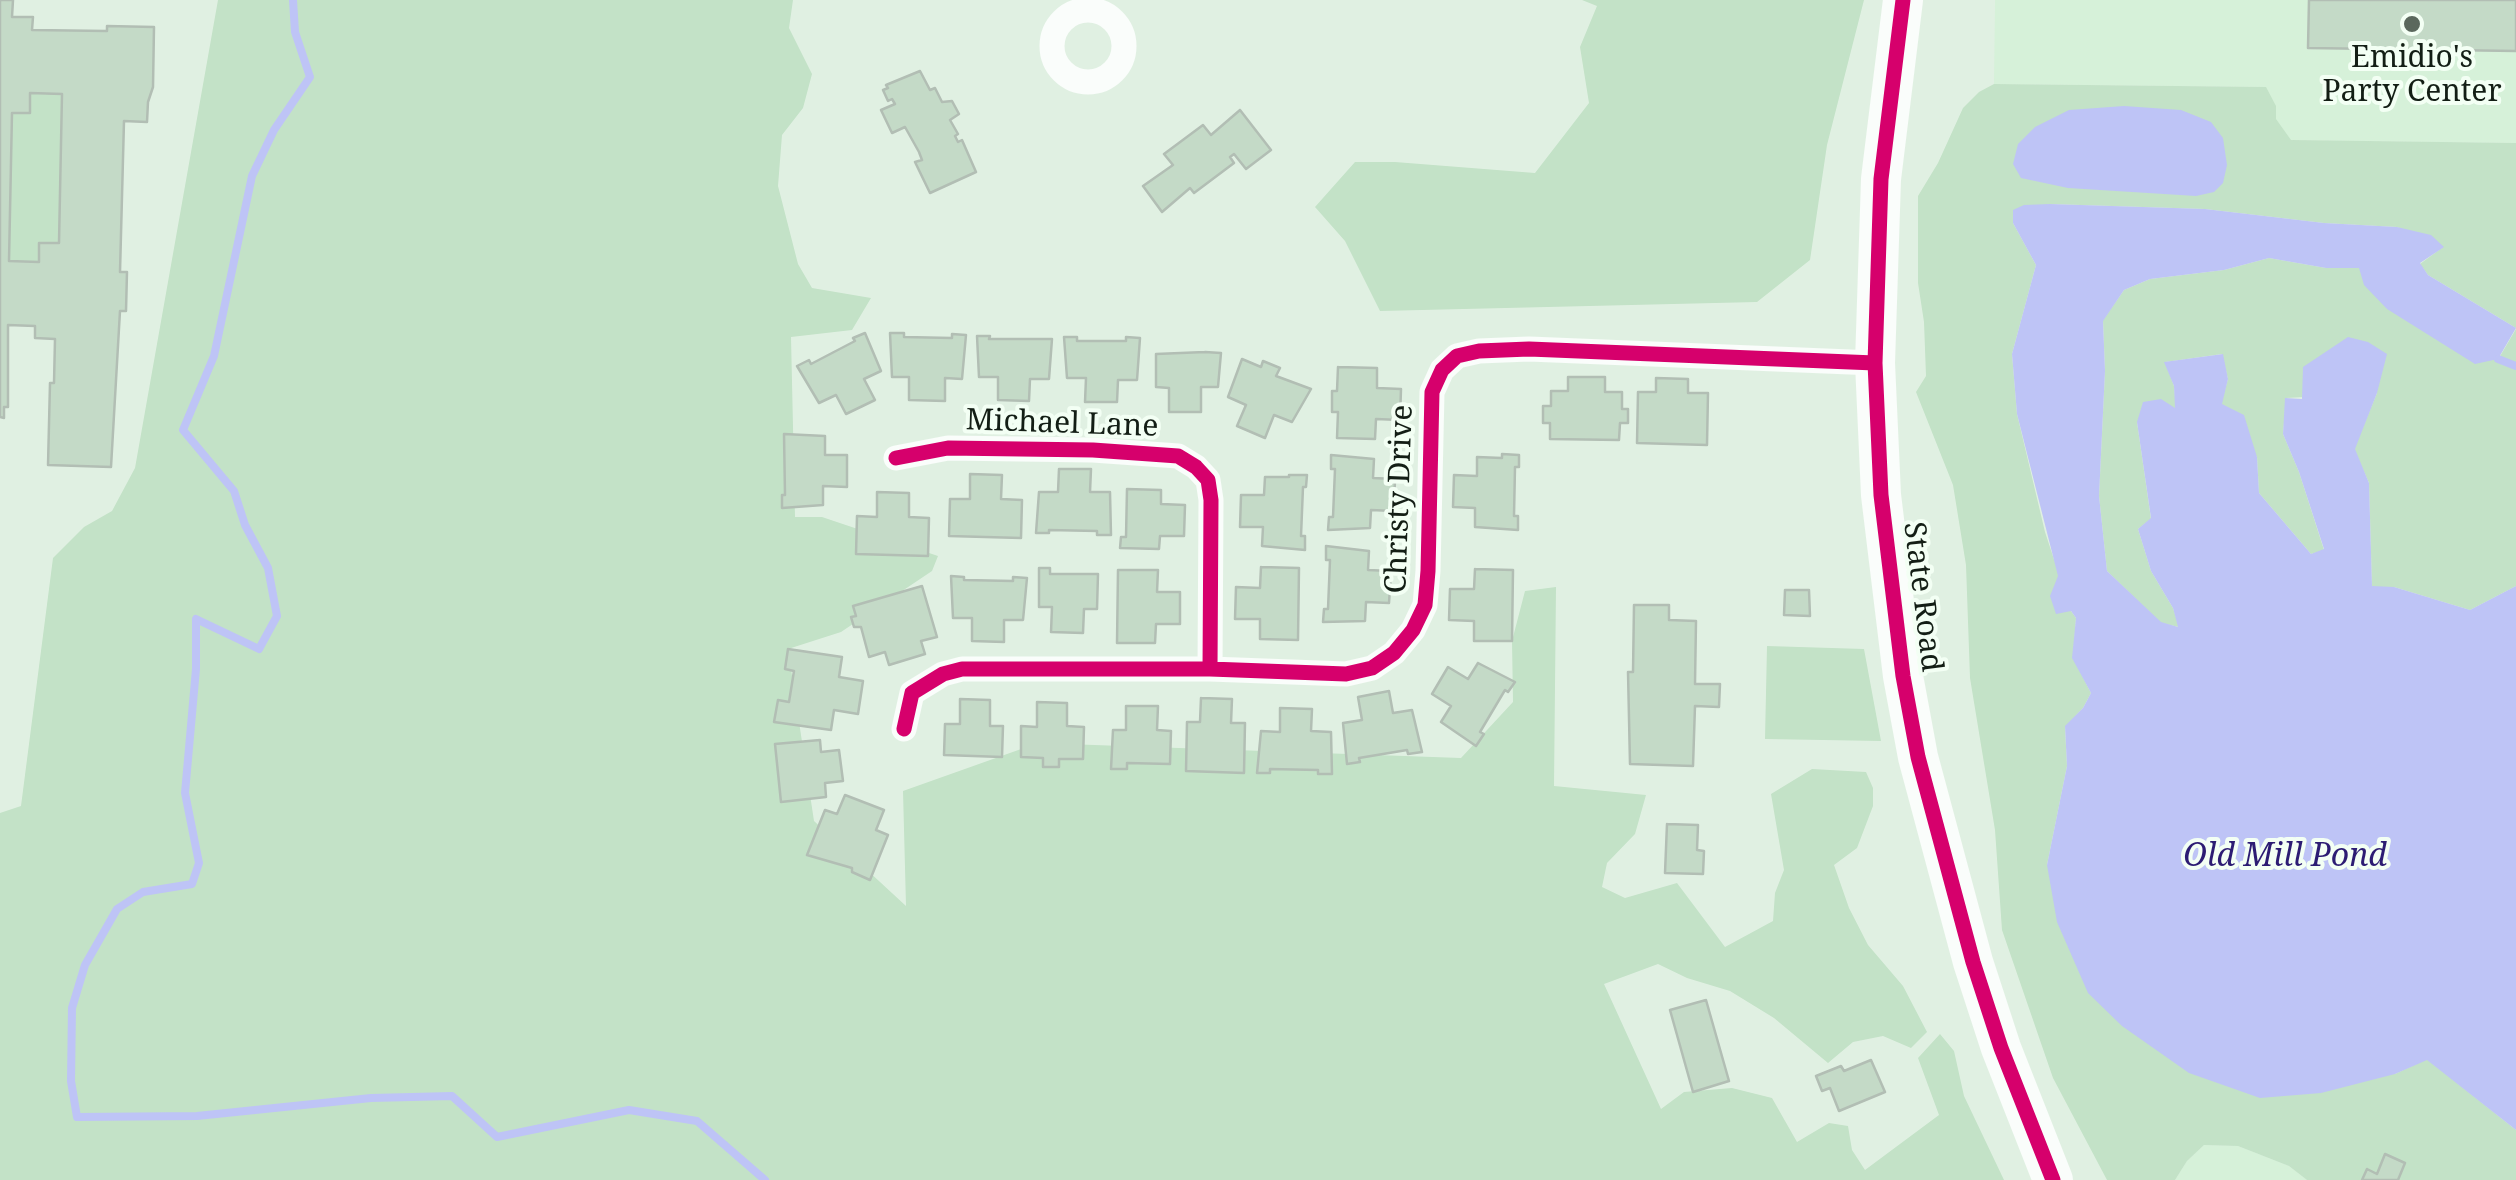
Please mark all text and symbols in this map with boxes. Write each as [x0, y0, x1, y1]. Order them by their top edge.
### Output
marker: Emidio's Party Center [2401, 13, 2423, 35]
place label: Emidio's Party Center [2322, 40, 2502, 110]
street label: Michael Lane [965, 403, 1159, 445]
street label: Christy Drive [1379, 404, 1421, 594]
street label: State Road [1895, 520, 1949, 674]
water label: Old Mill Pond [2183, 838, 2387, 876]

